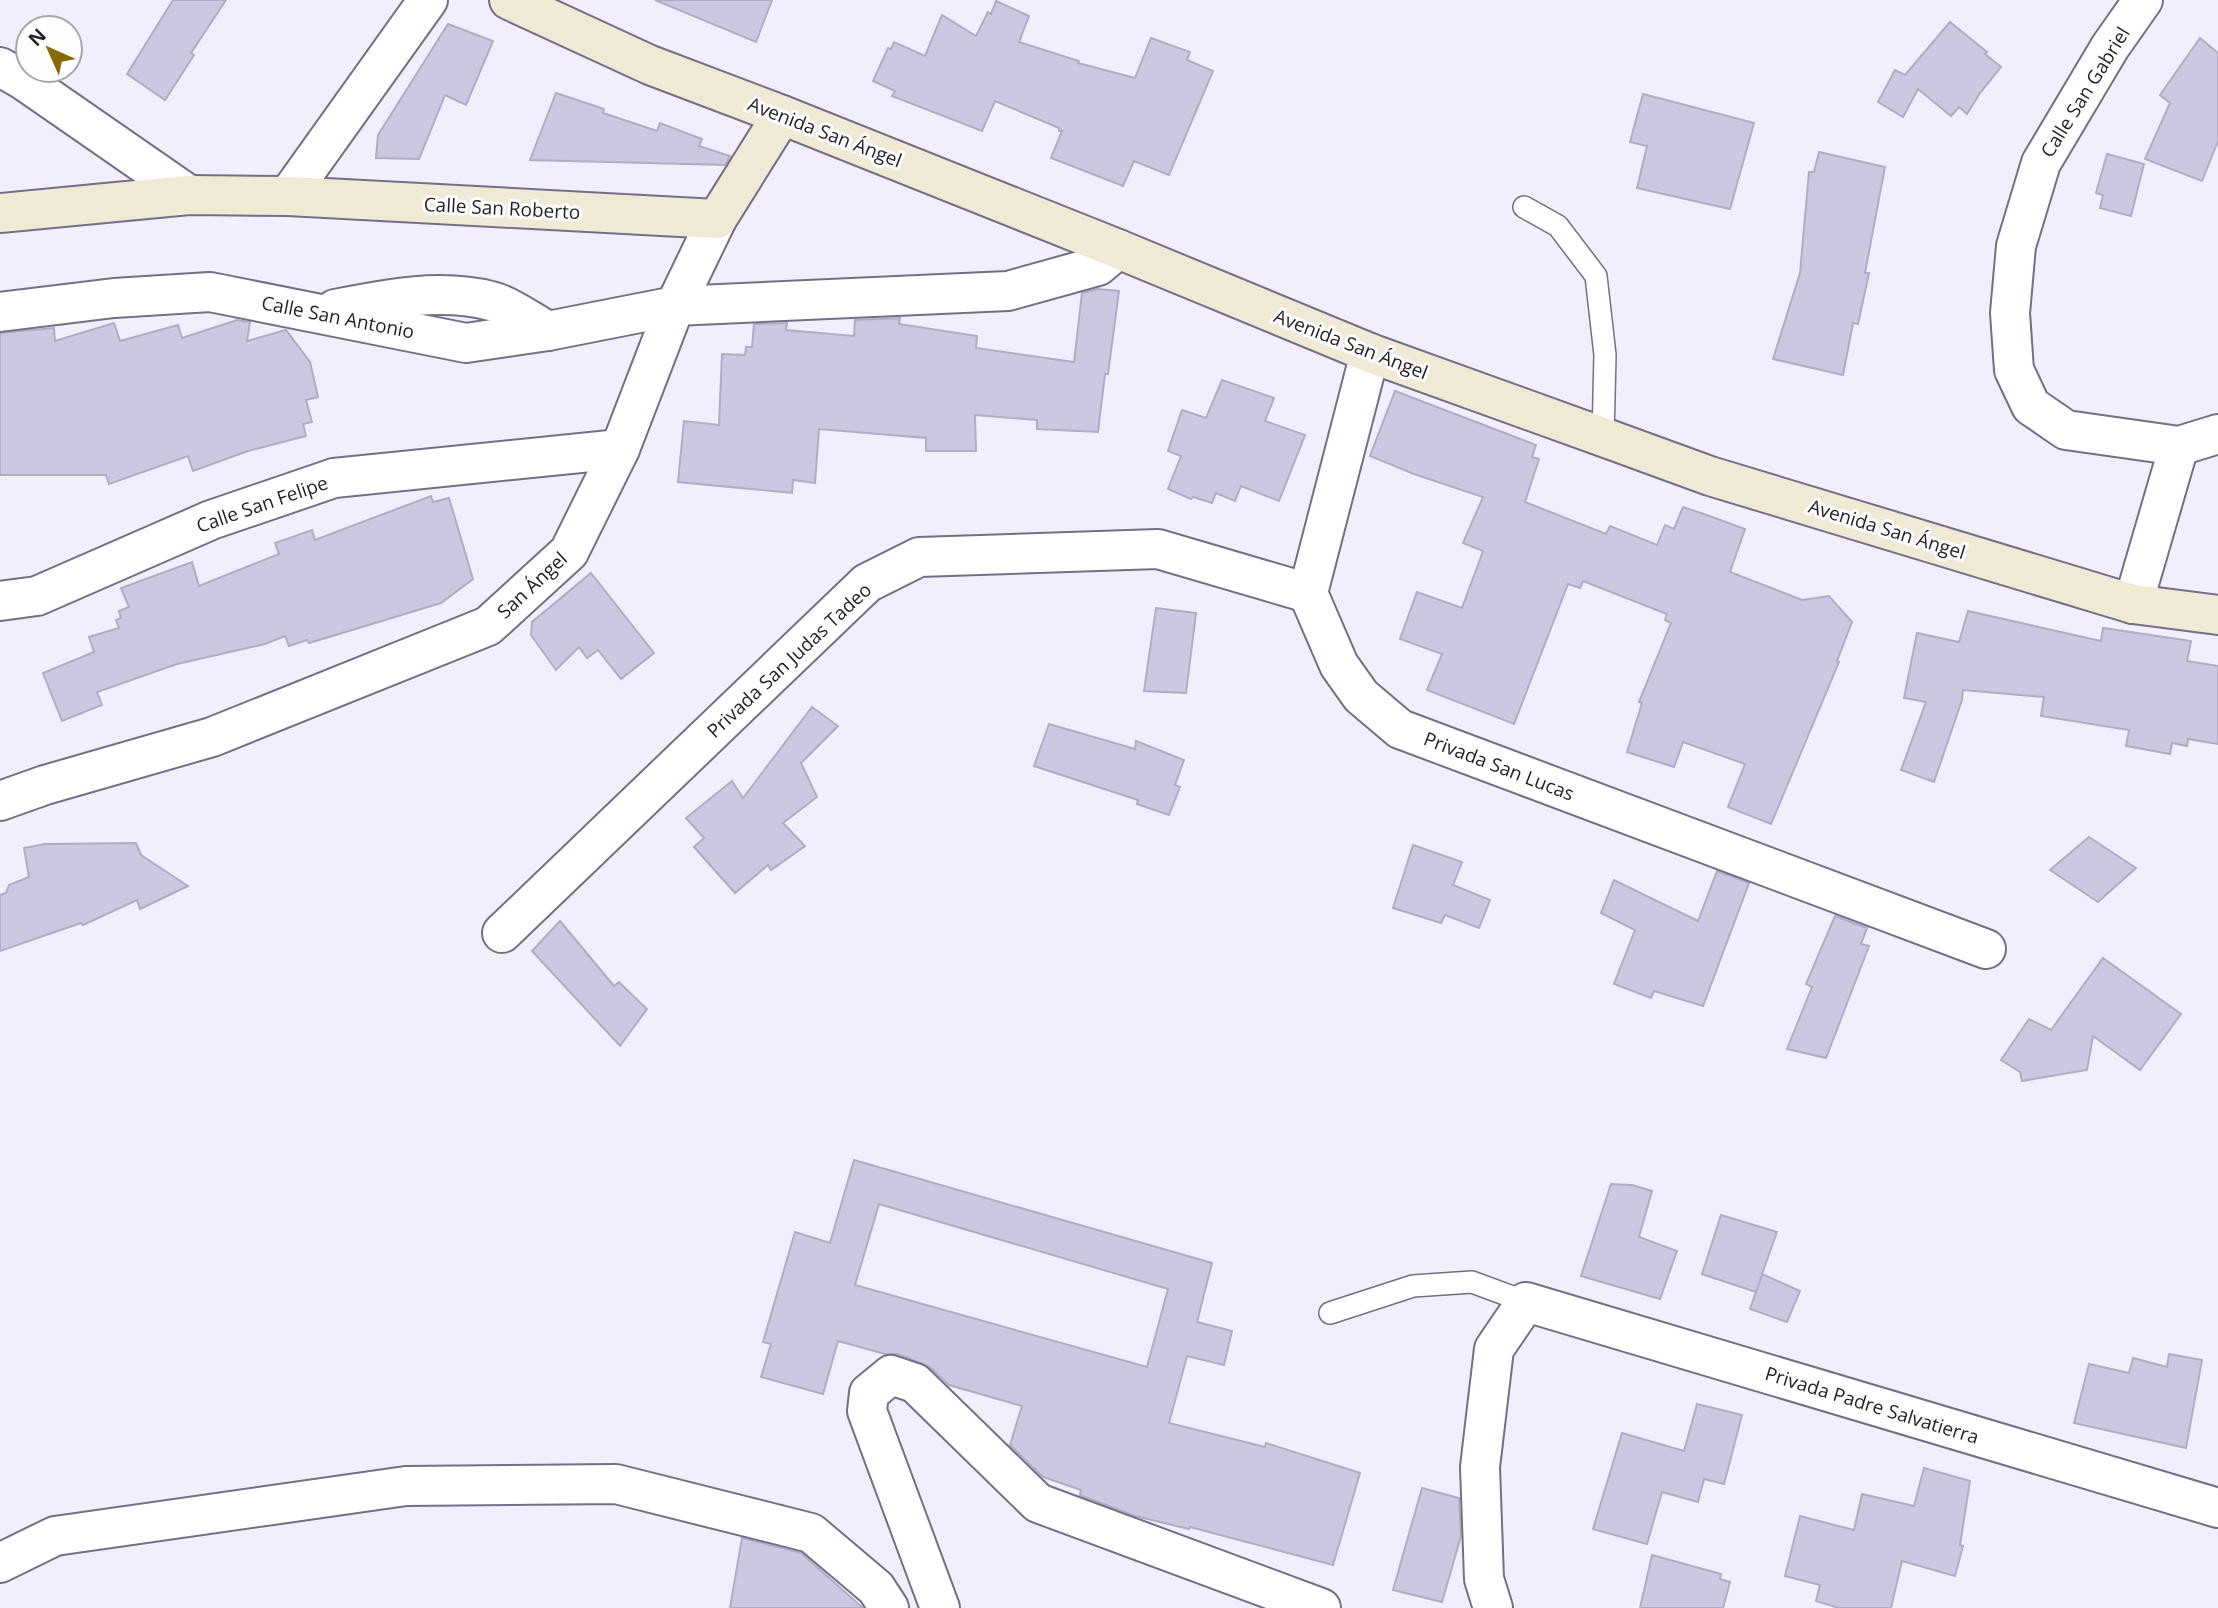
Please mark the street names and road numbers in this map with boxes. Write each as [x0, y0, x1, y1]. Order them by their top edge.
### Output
street label: Calle San Gabriel [2034, 22, 2136, 162]
street label: Avenida San Ángel [744, 91, 906, 173]
street label: Calle San Roberto [423, 191, 581, 225]
street label: Calle San Antonio [259, 289, 417, 345]
street label: Avenida San Ángel [1270, 303, 1432, 385]
street label: Calle San Felipe [193, 469, 331, 539]
street label: Avenida San Ángel [1805, 493, 1969, 565]
street label: San Ángel [491, 546, 573, 624]
street label: Privada San Judas Tadeo [701, 577, 877, 743]
street label: Privada San Lucas [1420, 725, 1578, 807]
street label: Privada Padre Salvatierra [1762, 1360, 1982, 1450]

